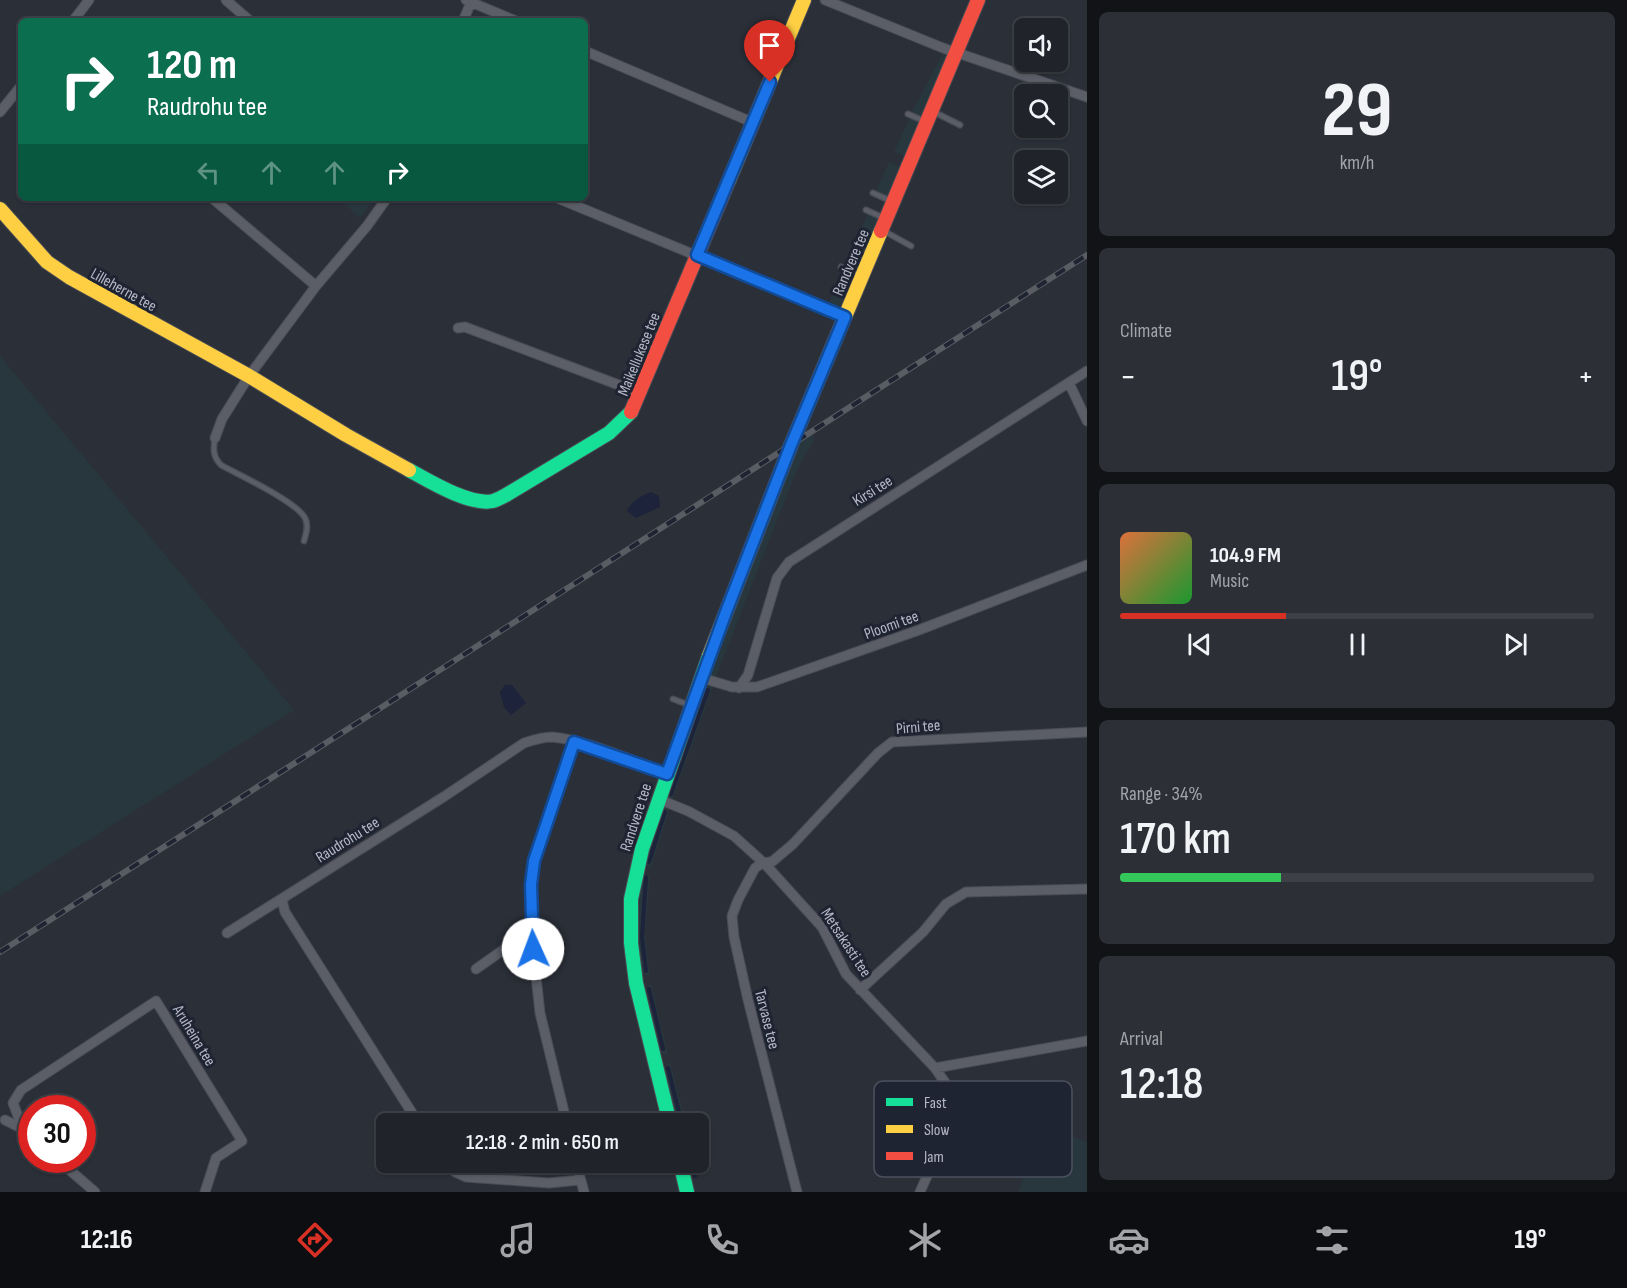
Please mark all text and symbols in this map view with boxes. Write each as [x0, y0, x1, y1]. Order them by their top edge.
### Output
map controls [1014, 18, 1068, 204]
button: sound [1014, 18, 1068, 72]
pin [744, 20, 795, 82]
icon: arrive [753, 29, 786, 62]
text: 120 m [147, 40, 237, 91]
icon: right [48, 42, 126, 120]
text: 29 [1321, 65, 1393, 158]
button: search [1014, 84, 1068, 138]
text: Raudrohu tee [147, 91, 267, 123]
button: layers [1014, 150, 1068, 204]
text: km/h [1340, 151, 1374, 175]
icon: left [192, 156, 225, 189]
icon: ahead [255, 156, 288, 189]
icon: ahead [318, 156, 351, 189]
icon: right [381, 156, 414, 189]
street label: Randvere tee [829, 227, 874, 299]
street label: Lilleherne tee [87, 264, 160, 316]
street label: Maikellukese tee [614, 310, 665, 399]
text: Climate [1120, 319, 1172, 343]
text: 19° [1331, 349, 1383, 404]
text: − [1120, 357, 1136, 397]
text: + [1578, 357, 1594, 397]
street label: Kirsi tee [849, 472, 896, 511]
text: 104.9 FM [1210, 542, 1281, 569]
text: Music [1210, 569, 1249, 593]
street label: Ploomi tee [862, 607, 921, 644]
icon: previous [1183, 628, 1216, 661]
icon: pause [1341, 628, 1374, 661]
icon: next [1499, 628, 1532, 661]
street label: Pirni tee [895, 716, 941, 739]
street label: Randvere tee [617, 781, 656, 854]
text: Range · 34% [1120, 782, 1203, 806]
text: 170 km [1120, 812, 1231, 867]
street label: Raudrohu tee [313, 813, 383, 867]
street label: Metsakasti tee [816, 905, 875, 981]
position arrow [501, 917, 565, 981]
street label: Tarvase tee [750, 988, 783, 1051]
street label: Aruheina tee [168, 1001, 219, 1070]
text: Arrival [1120, 1027, 1163, 1051]
text: 12:18 [1120, 1057, 1203, 1112]
legend [874, 1081, 1072, 1177]
text: Fast [924, 1094, 947, 1113]
speed limit sign: 30 [18, 1095, 96, 1173]
text: Slow [924, 1121, 949, 1140]
text: 12:18 · 2 min · 650 m [466, 1129, 619, 1156]
text: Jam [923, 1148, 944, 1167]
icon: directions [294, 1219, 336, 1261]
icon: music [497, 1219, 539, 1261]
icon: phone [701, 1219, 743, 1261]
icon: climate [904, 1219, 946, 1261]
icon: car [1108, 1219, 1150, 1261]
icon: filters [1311, 1219, 1353, 1261]
text: 12:16 [81, 1224, 133, 1256]
text: 19° [1514, 1224, 1546, 1256]

